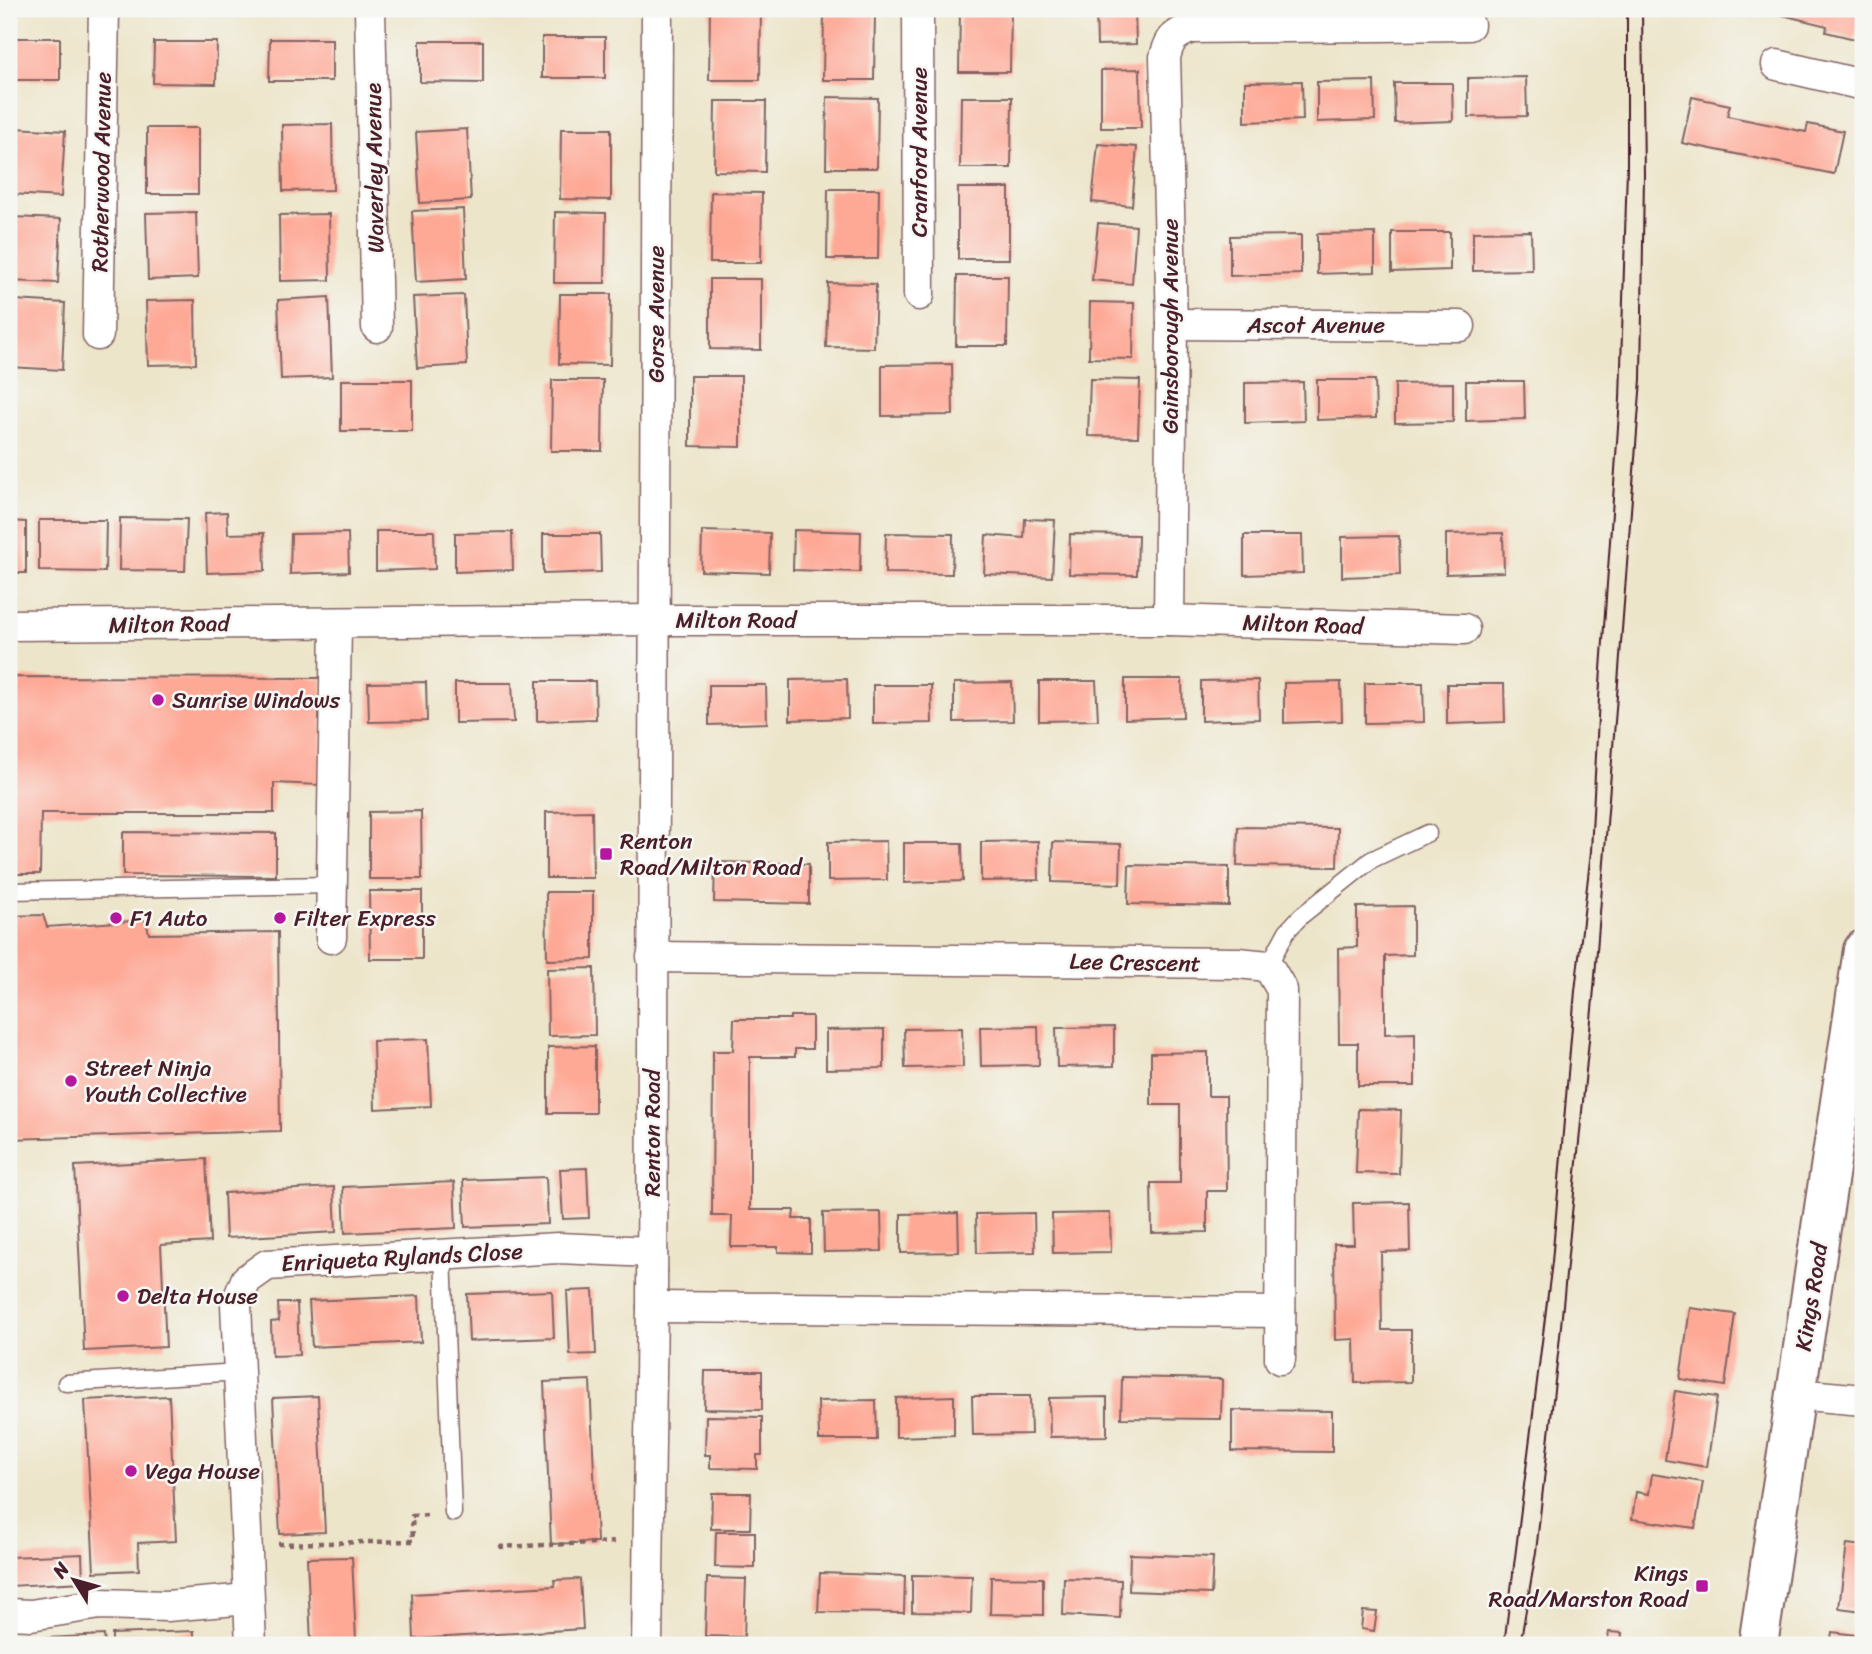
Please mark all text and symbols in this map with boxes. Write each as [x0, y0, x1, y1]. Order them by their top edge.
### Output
street label: Cranford Avenue [899, 67, 940, 237]
street label: Rotherwood Avenue [79, 71, 124, 272]
street label: Waverley Avenue [353, 82, 396, 253]
street label: Gainsborough Avenue [1150, 218, 1191, 434]
street label: Gorse Avenue [636, 245, 677, 383]
street label: Ascot Avenue [1246, 305, 1385, 346]
street label: Milton Road [676, 600, 798, 641]
street label: Milton Road [1242, 602, 1366, 647]
street label: Milton Road [108, 603, 232, 646]
place label: Sunrise Windows [172, 680, 341, 721]
marker: Sunrise Windows [150, 692, 166, 708]
place label: Renton Road/Milton Road [620, 821, 803, 888]
marker: Renton Road/Milton Road [598, 846, 614, 862]
place label: F1 Auto [130, 898, 208, 939]
place label: Filter Express [294, 898, 436, 939]
marker: F1 Auto [108, 910, 124, 926]
marker: Filter Express [272, 910, 288, 926]
street label: Lee Crescent [1069, 941, 1201, 984]
place label: Street Ninja Youth Collective [85, 1048, 247, 1115]
street label: Renton Road [632, 1067, 673, 1197]
marker: Street Ninja Youth Collective [63, 1073, 79, 1089]
street label: Enriqueta Rylands Close [280, 1231, 524, 1284]
street label: Kings Road [1783, 1238, 1841, 1354]
place label: Delta House [137, 1276, 258, 1317]
marker: Delta House [115, 1288, 131, 1304]
place label: Vega House [145, 1451, 260, 1492]
marker: Vega House [123, 1463, 139, 1479]
north arrow [38, 1546, 108, 1616]
place label: Kings Road/Marston Road [1489, 1553, 1690, 1620]
text: N [43, 1554, 78, 1586]
marker: Kings Road/Marston Road [1694, 1578, 1710, 1594]

